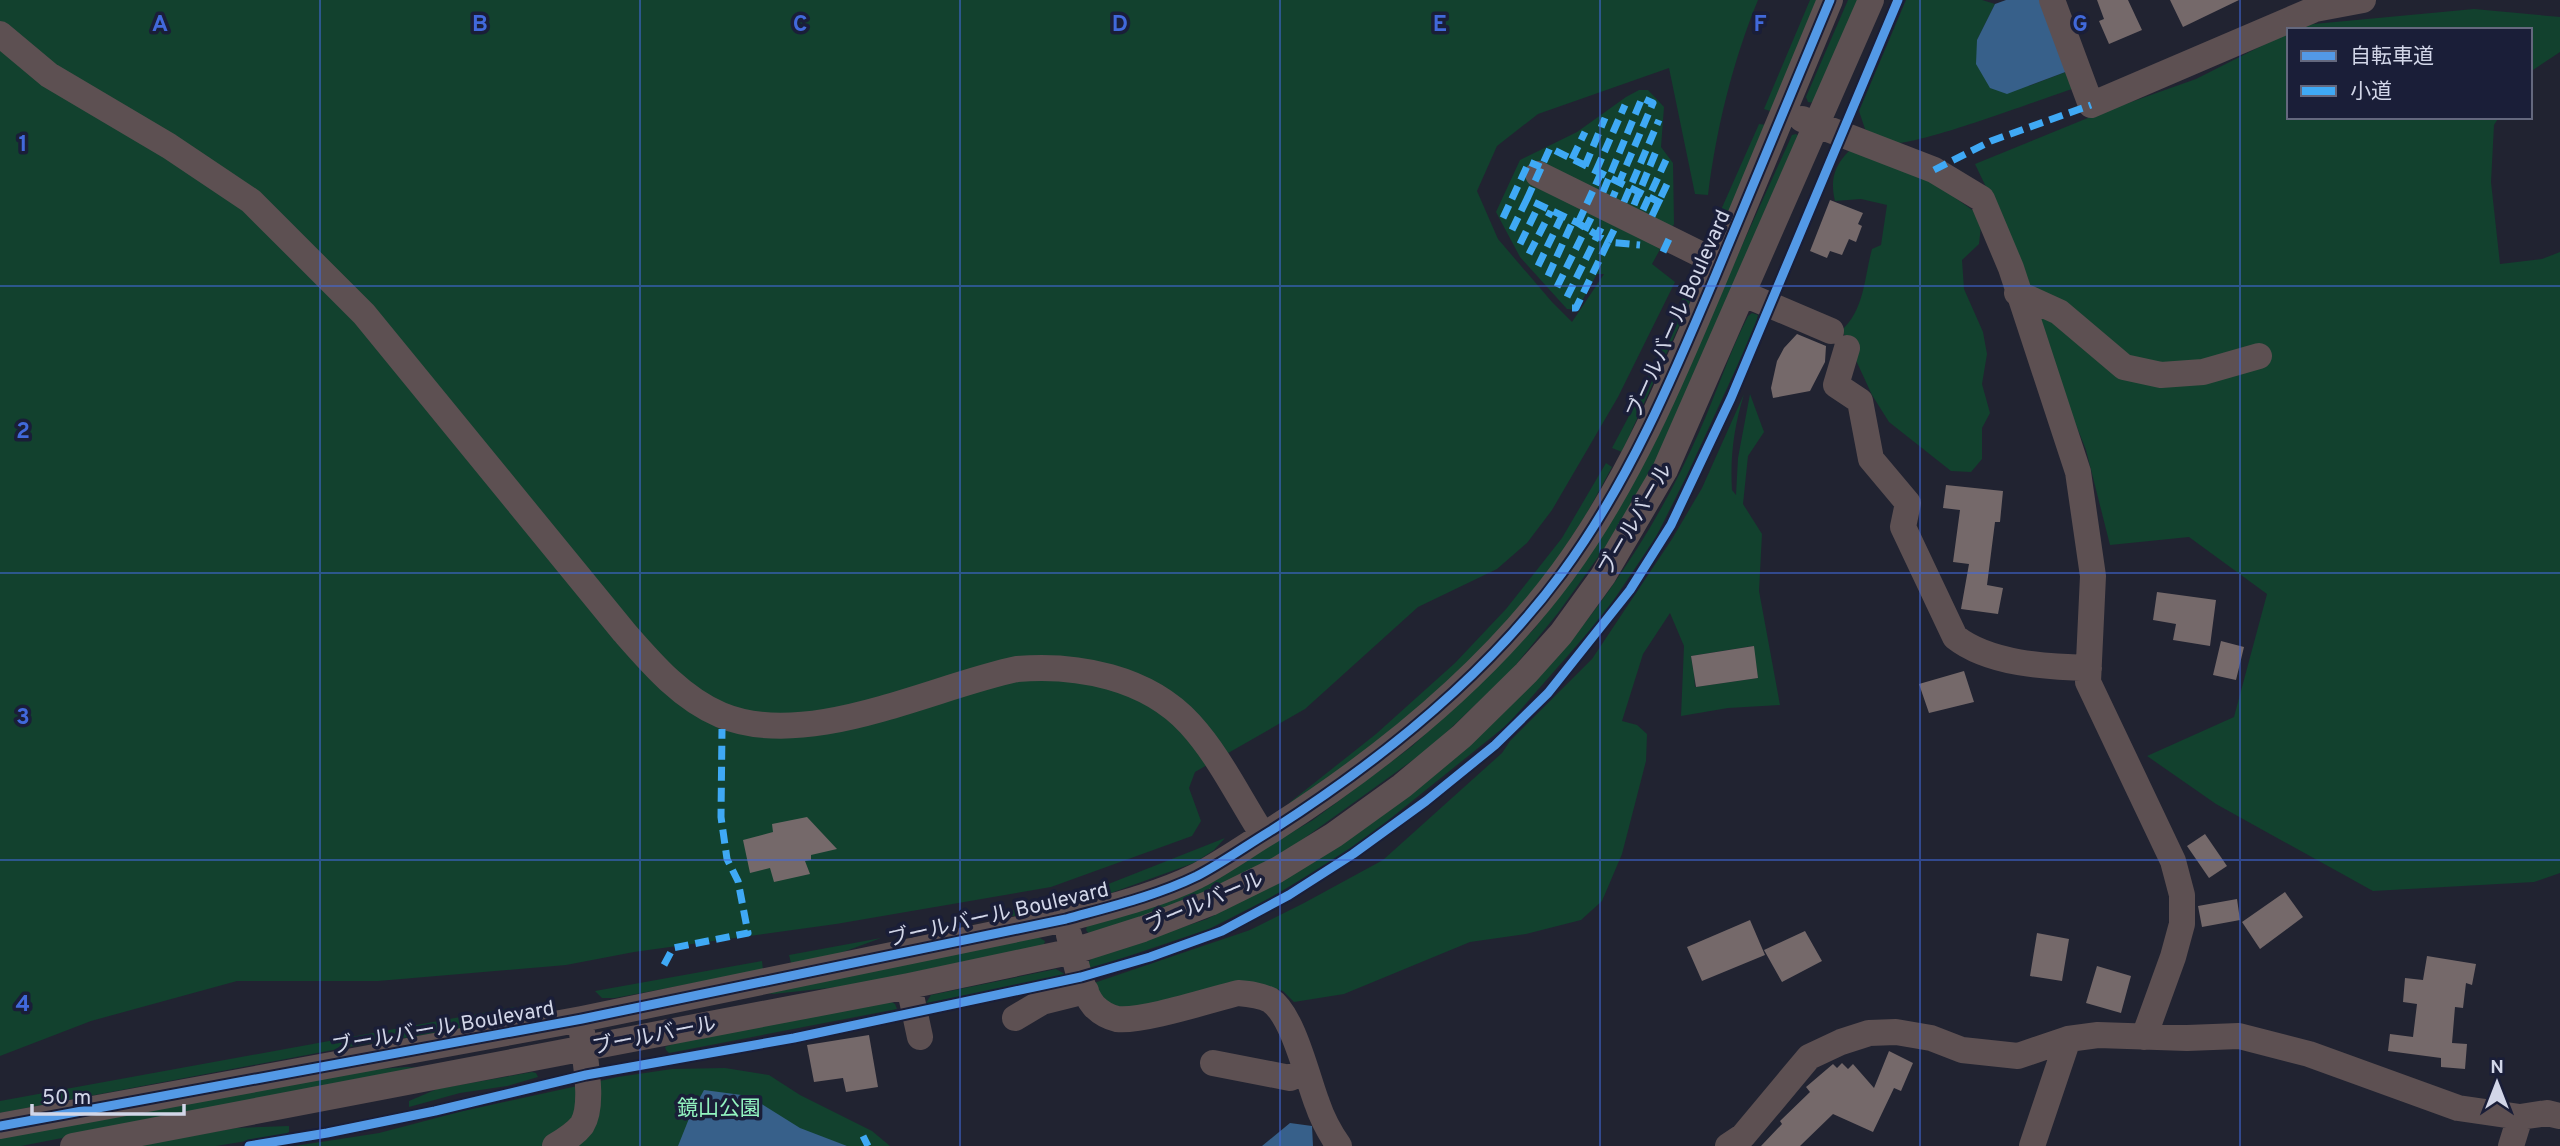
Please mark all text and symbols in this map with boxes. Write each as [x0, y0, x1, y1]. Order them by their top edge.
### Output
text: A [152, 11, 168, 40]
text: B [472, 11, 488, 40]
text: C [793, 11, 807, 40]
text: D [1112, 11, 1128, 40]
text: E [1433, 11, 1447, 40]
text: F [1753, 11, 1767, 40]
text: G [2072, 11, 2088, 40]
legend [2287, 28, 2532, 119]
text: 自転車道 [2350, 44, 2434, 71]
text: 小道 [2350, 79, 2392, 106]
text: 1 [18, 131, 28, 160]
street label: ブールバール Boulevard [1621, 206, 1738, 423]
text: 2 [16, 418, 30, 447]
street label: ブールバール [1593, 458, 1679, 581]
text: 3 [16, 704, 30, 733]
street label: ブールバール [1141, 866, 1268, 940]
street label: ブールバール Boulevard [885, 877, 1111, 954]
text: 4 [16, 991, 30, 1020]
street label: ブールバール Boulevard [330, 996, 557, 1061]
street label: ブールバール [590, 1011, 719, 1062]
north arrow [2462, 1048, 2532, 1118]
text: N [2490, 1056, 2504, 1080]
scale bar [32, 1072, 184, 1116]
text: 50 m [42, 1085, 91, 1112]
park label: 鏡山公園 [677, 1096, 761, 1123]

